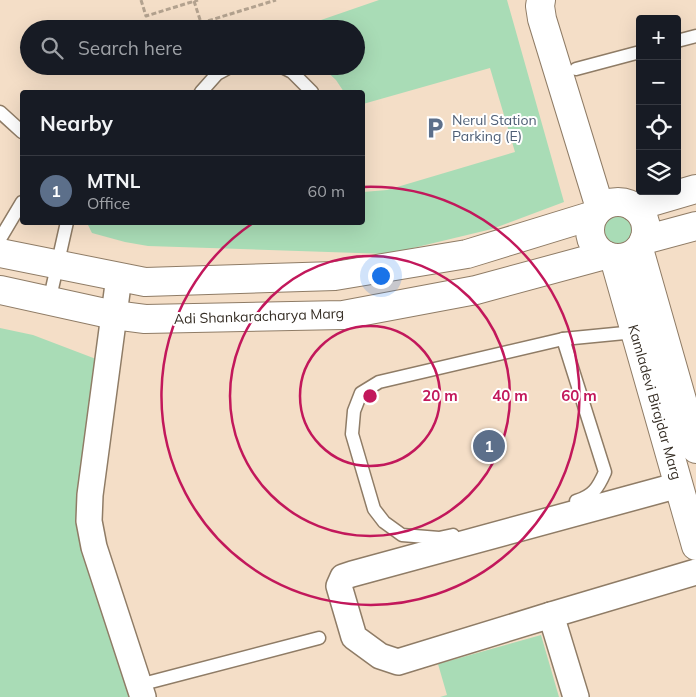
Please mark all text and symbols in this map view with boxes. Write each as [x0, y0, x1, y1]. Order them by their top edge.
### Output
map controls [636, 15, 681, 195]
button: + [636, 15, 681, 60]
search box [20, 20, 365, 75]
icon: search [38, 34, 66, 62]
text: Search here [78, 36, 182, 60]
button: − [636, 60, 681, 105]
button: locate [636, 105, 681, 150]
text: Nearby [40, 110, 113, 136]
place label: Nerul Station Parking (E) [452, 111, 537, 145]
parking icon: Nerul Station Parking (E) [422, 115, 448, 141]
button: layers [636, 150, 681, 195]
text: MTNL [87, 169, 140, 193]
text: 1 [51, 181, 61, 201]
text: 60 m [308, 181, 345, 201]
text: Office [87, 193, 130, 213]
your location [368, 263, 394, 289]
street label: Adi Shankaracharya Marg [174, 304, 344, 328]
street label: Kamladevi Birajdar Marg [624, 322, 686, 482]
text: 20 m [422, 386, 458, 405]
text: 40 m [492, 386, 528, 405]
text: 60 m [561, 386, 597, 405]
centre of rings [361, 387, 379, 405]
pin: 1 [473, 427, 505, 465]

